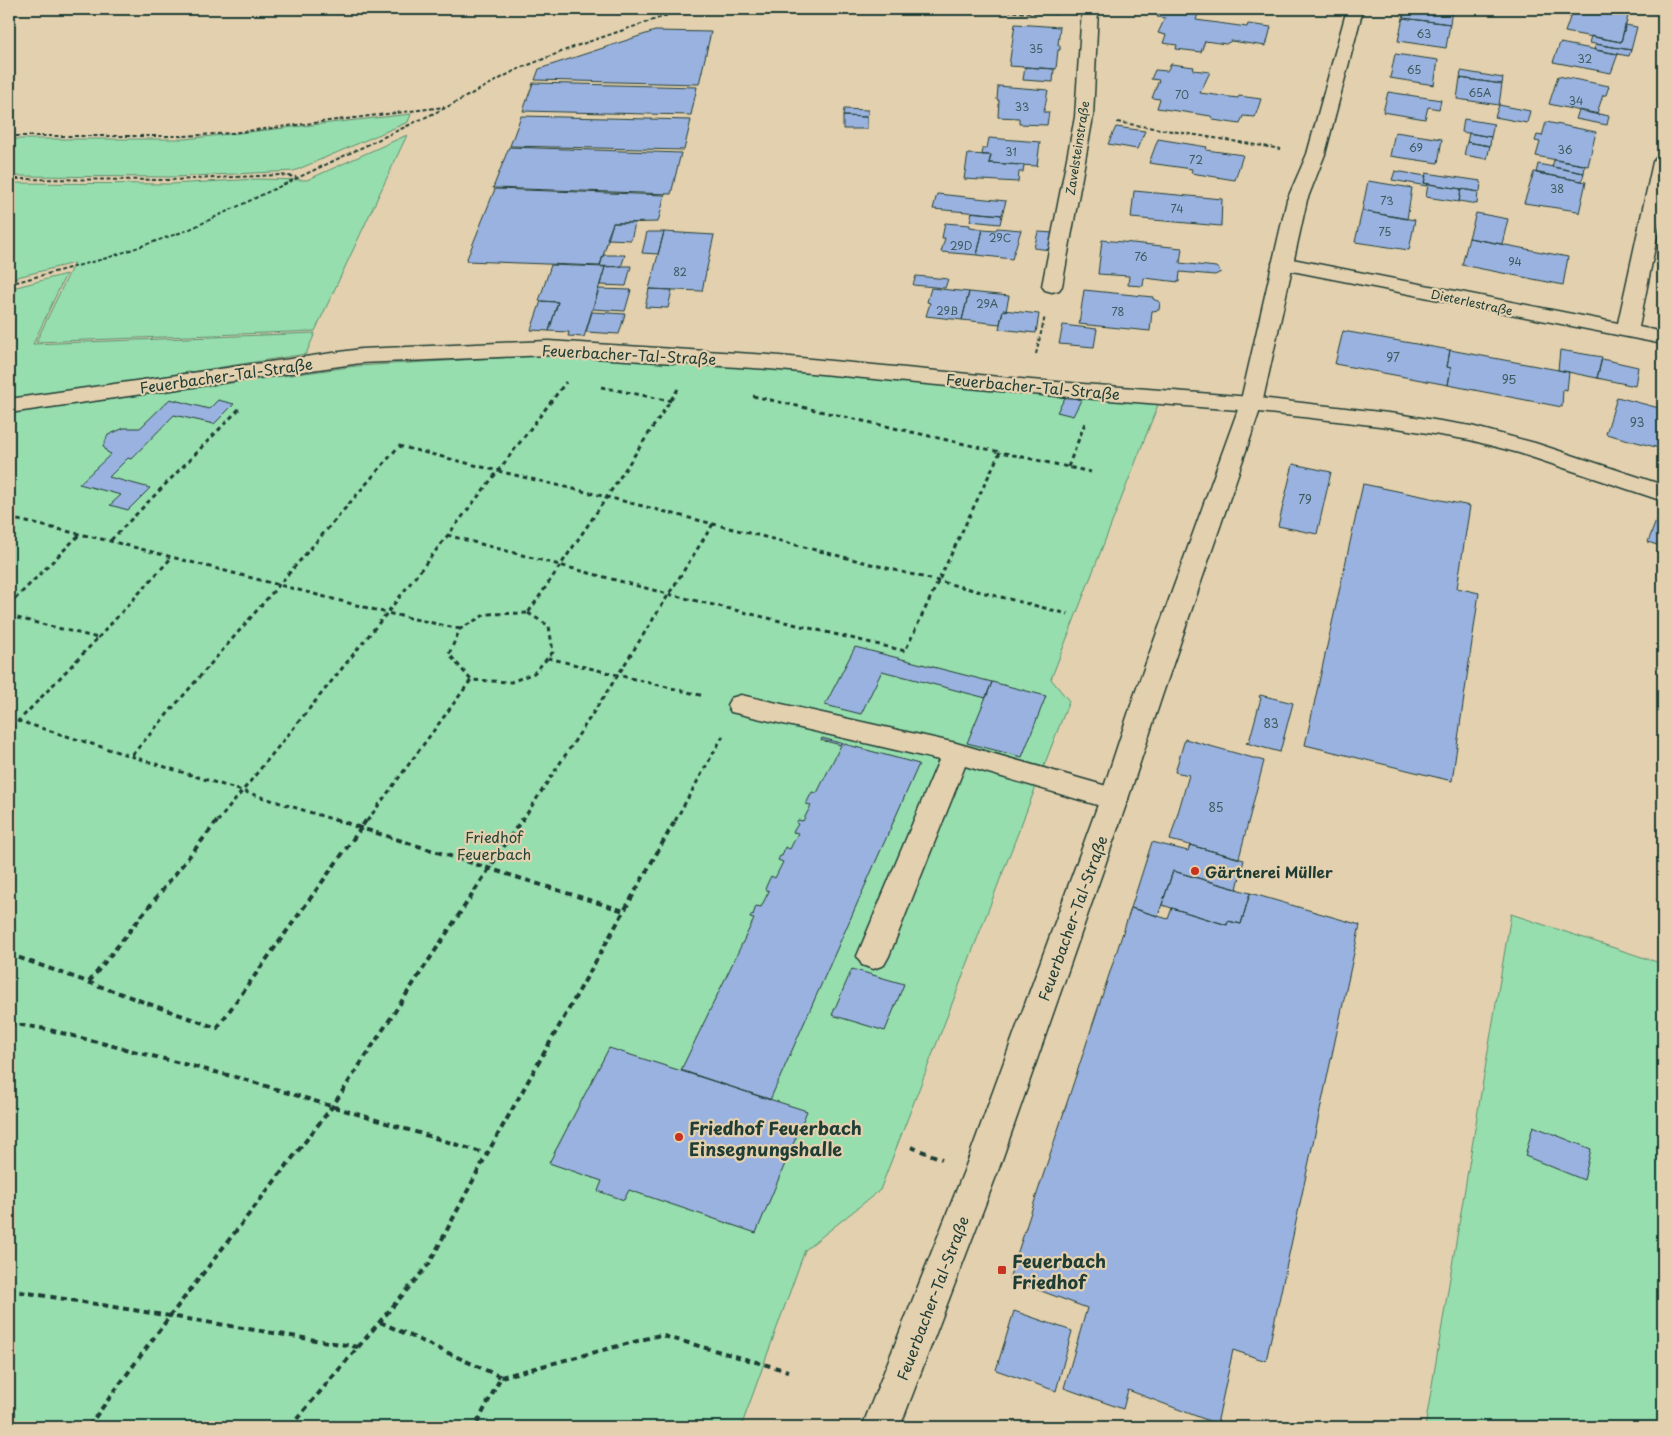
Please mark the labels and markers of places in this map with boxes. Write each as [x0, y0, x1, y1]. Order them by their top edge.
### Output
place label: Gärtnerei Müller [1205, 860, 1333, 883]
marker: Gärtnerei Müller [1189, 865, 1201, 877]
place label: Friedhof Feuerbach Einsegnungshalle [689, 1114, 862, 1162]
marker: Friedhof Feuerbach Einsegnungshalle [673, 1131, 685, 1143]
place label: Feuerbach Friedhof [1012, 1247, 1106, 1295]
marker: Feuerbach Friedhof [996, 1264, 1008, 1276]

